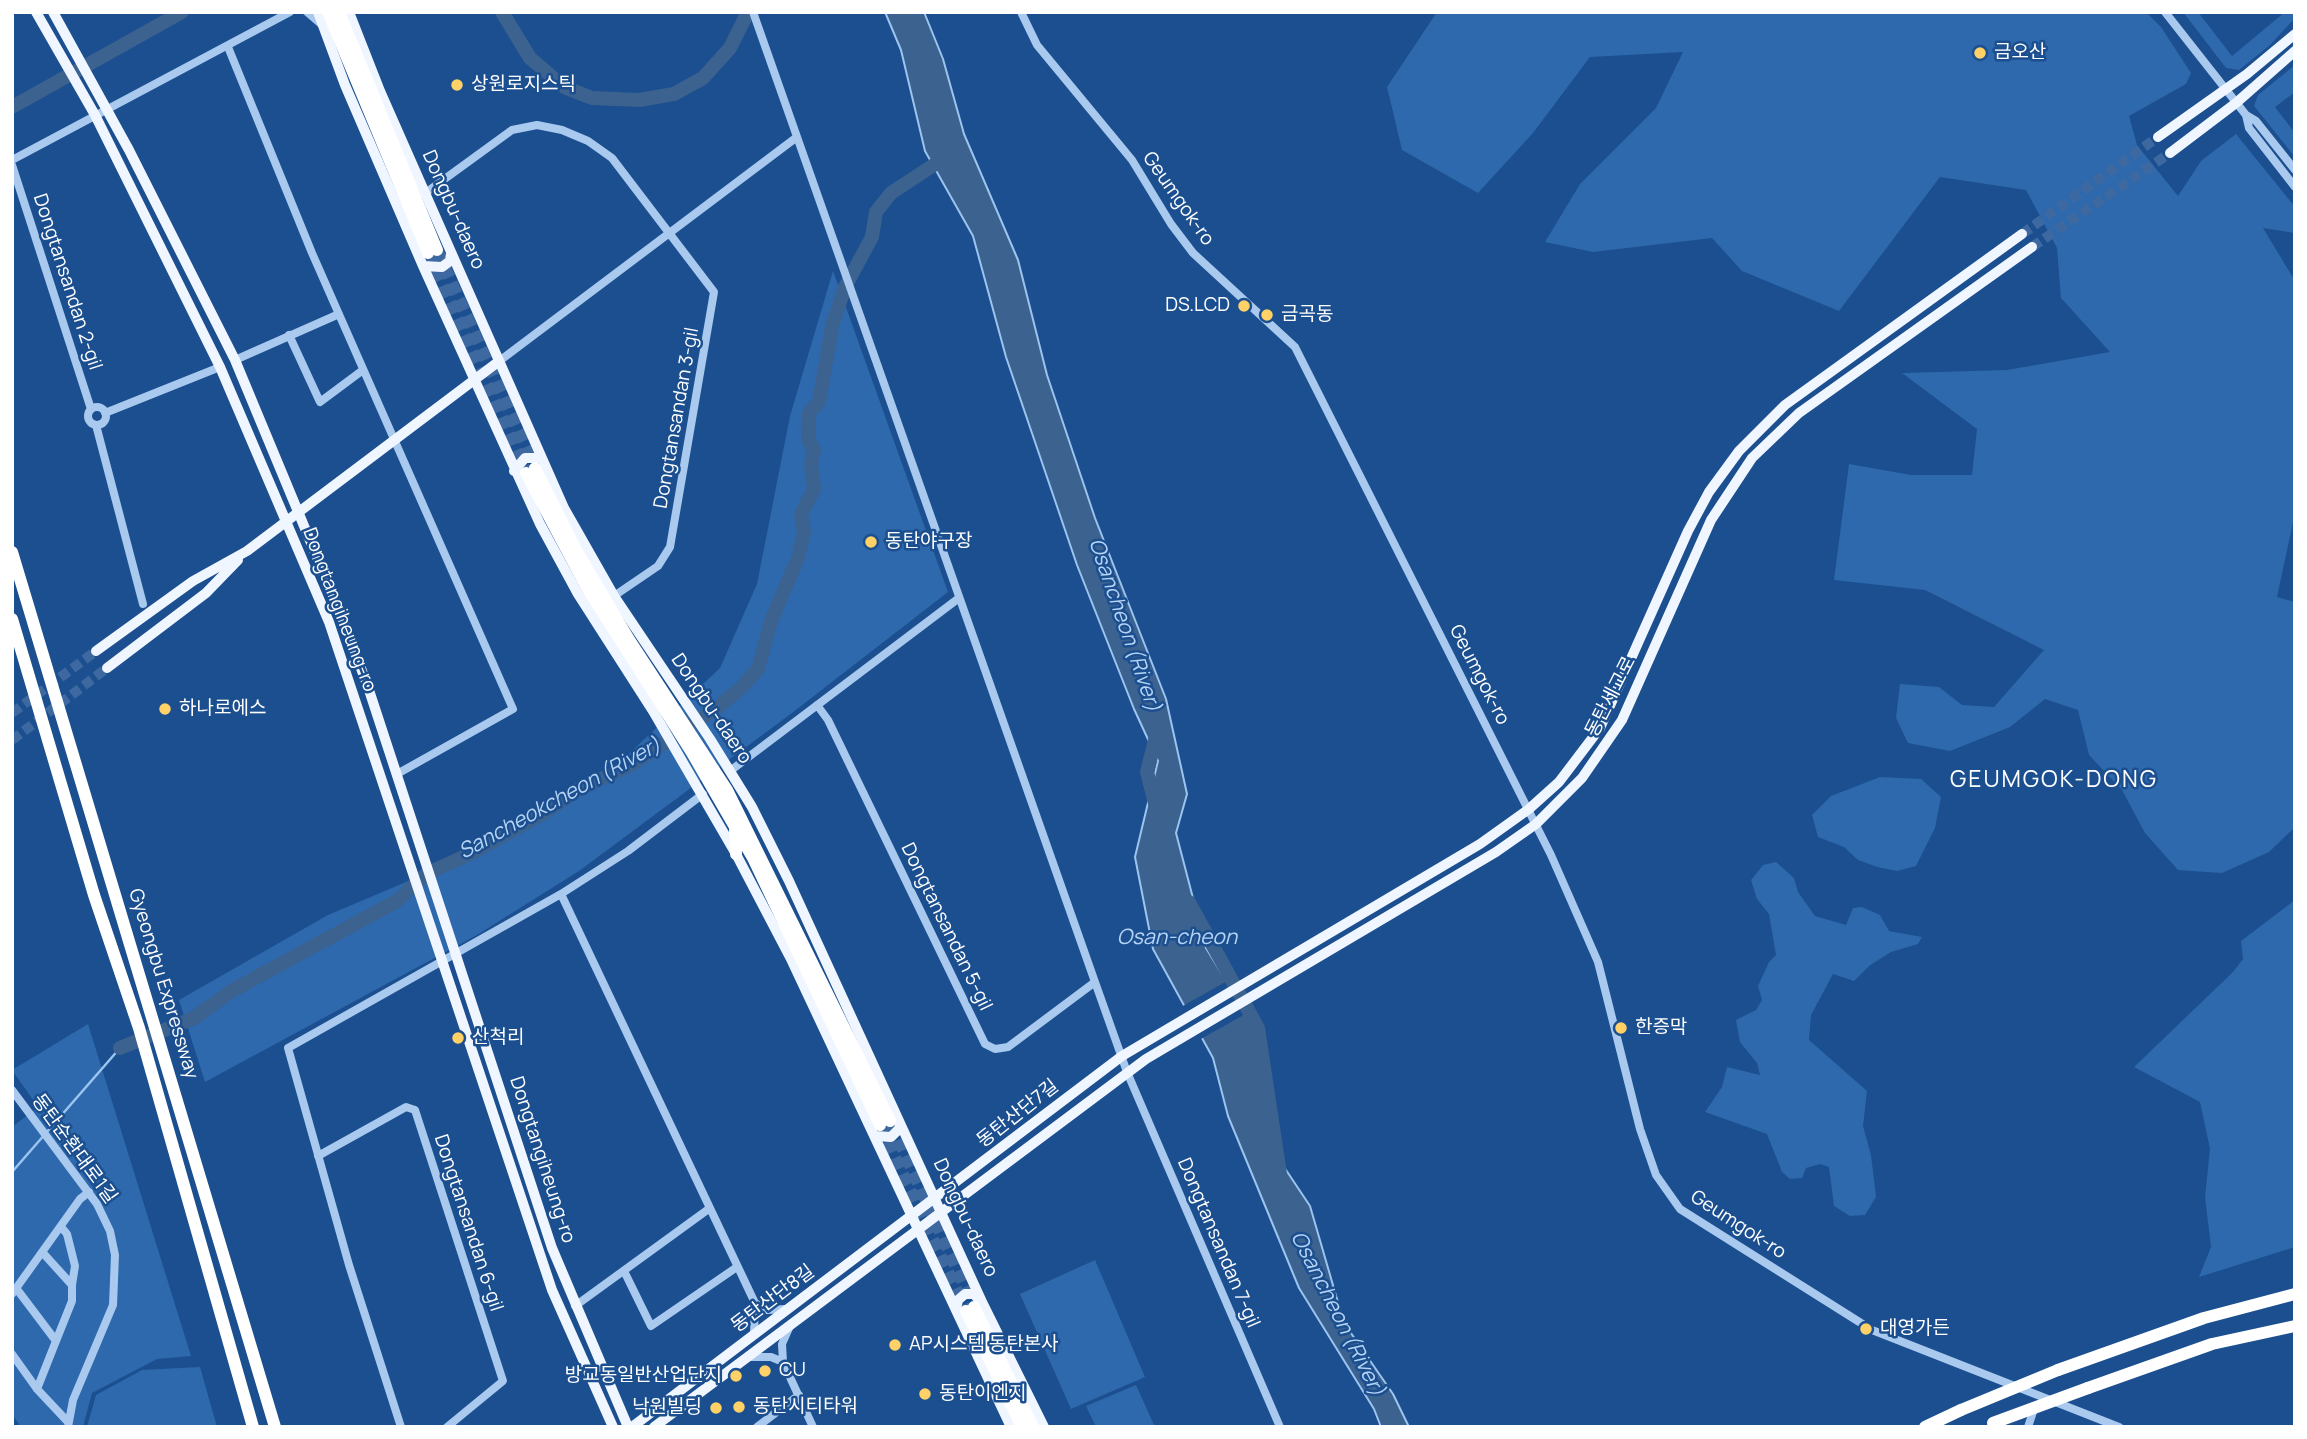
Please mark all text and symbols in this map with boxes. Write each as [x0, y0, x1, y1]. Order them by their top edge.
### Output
place label: 금오산 [1994, 42, 2046, 64]
marker: 금오산 [1972, 45, 1988, 61]
place label: 상원로지스틱 [471, 74, 576, 96]
marker: 상원로지스틱 [449, 77, 465, 93]
street label: Dongbu-daero [417, 147, 489, 273]
street label: Geumgok-ro [1137, 148, 1219, 250]
street label: Dongtansandan 2-gil [28, 191, 106, 373]
place label: DS.LCD [1165, 295, 1230, 317]
marker: DS.LCD [1236, 298, 1252, 314]
place label: 금곡동 [1281, 304, 1333, 326]
marker: 금곡동 [1259, 307, 1275, 323]
street label: Dongtansandan 3-gil [650, 326, 704, 510]
street label: Dongtangiheung-ro [297, 525, 381, 695]
place label: 동탄야구장 [885, 531, 972, 553]
marker: 동탄야구장 [863, 534, 879, 550]
water label: Osancheon (River) [1083, 535, 1165, 715]
street label: Geumgok-ro [1444, 621, 1514, 729]
street label: Dongbu-daero [666, 650, 756, 768]
street label: 동탄세교로 [1581, 653, 1641, 741]
place label: 하나로에스 [179, 698, 266, 720]
marker: 하나로에스 [157, 701, 173, 717]
water label: Sancheokcheon (River) [455, 733, 665, 865]
district label: GEUMGOK-DONG [1951, 767, 2157, 795]
street label: Dongtansandan 5-gil [895, 839, 997, 1015]
street label: Gyeongbu Expressway [123, 886, 203, 1082]
water label: Osan-cheon [1117, 925, 1237, 951]
place label: 한증막 [1635, 1017, 1687, 1039]
marker: 한증막 [1613, 1020, 1629, 1036]
place label: 산척리 [472, 1027, 524, 1049]
marker: 산척리 [450, 1030, 466, 1046]
street label: Dongtangiheung-ro [504, 1074, 580, 1246]
street label: 동탄산단7길 [973, 1075, 1063, 1153]
street label: 동탄순환대로1길 [27, 1090, 121, 1208]
street label: Dongtansandan 6-gil [429, 1132, 507, 1314]
street label: Dongbu-daero [928, 1155, 1002, 1281]
street label: Dongtansandan 7-gil [1172, 1155, 1264, 1331]
street label: Geumgok-ro [1686, 1186, 1790, 1264]
water label: Osancheon (River) [1285, 1227, 1389, 1401]
street label: 동탄산단8길 [727, 1260, 819, 1338]
place label: 대영가든 [1880, 1318, 1950, 1340]
marker: 대영가든 [1858, 1321, 1874, 1337]
place label: AP시스템 동탄본사 [909, 1334, 1059, 1356]
marker: AP시스템 동탄본사 [887, 1337, 903, 1353]
place label: CU [779, 1360, 806, 1382]
marker: CU [757, 1363, 773, 1379]
place label: 방교동일반산업단지 [565, 1365, 722, 1387]
marker: 방교동일반산업단지 [728, 1368, 744, 1384]
place label: 동탄이엔지 [939, 1383, 1026, 1405]
marker: 동탄이엔지 [917, 1386, 933, 1402]
place label: 동탄시티타워 [753, 1396, 858, 1418]
place label: 낙원빌딩 [632, 1397, 702, 1419]
marker: 동탄시티타워 [731, 1399, 747, 1415]
marker: 낙원빌딩 [708, 1400, 724, 1416]

